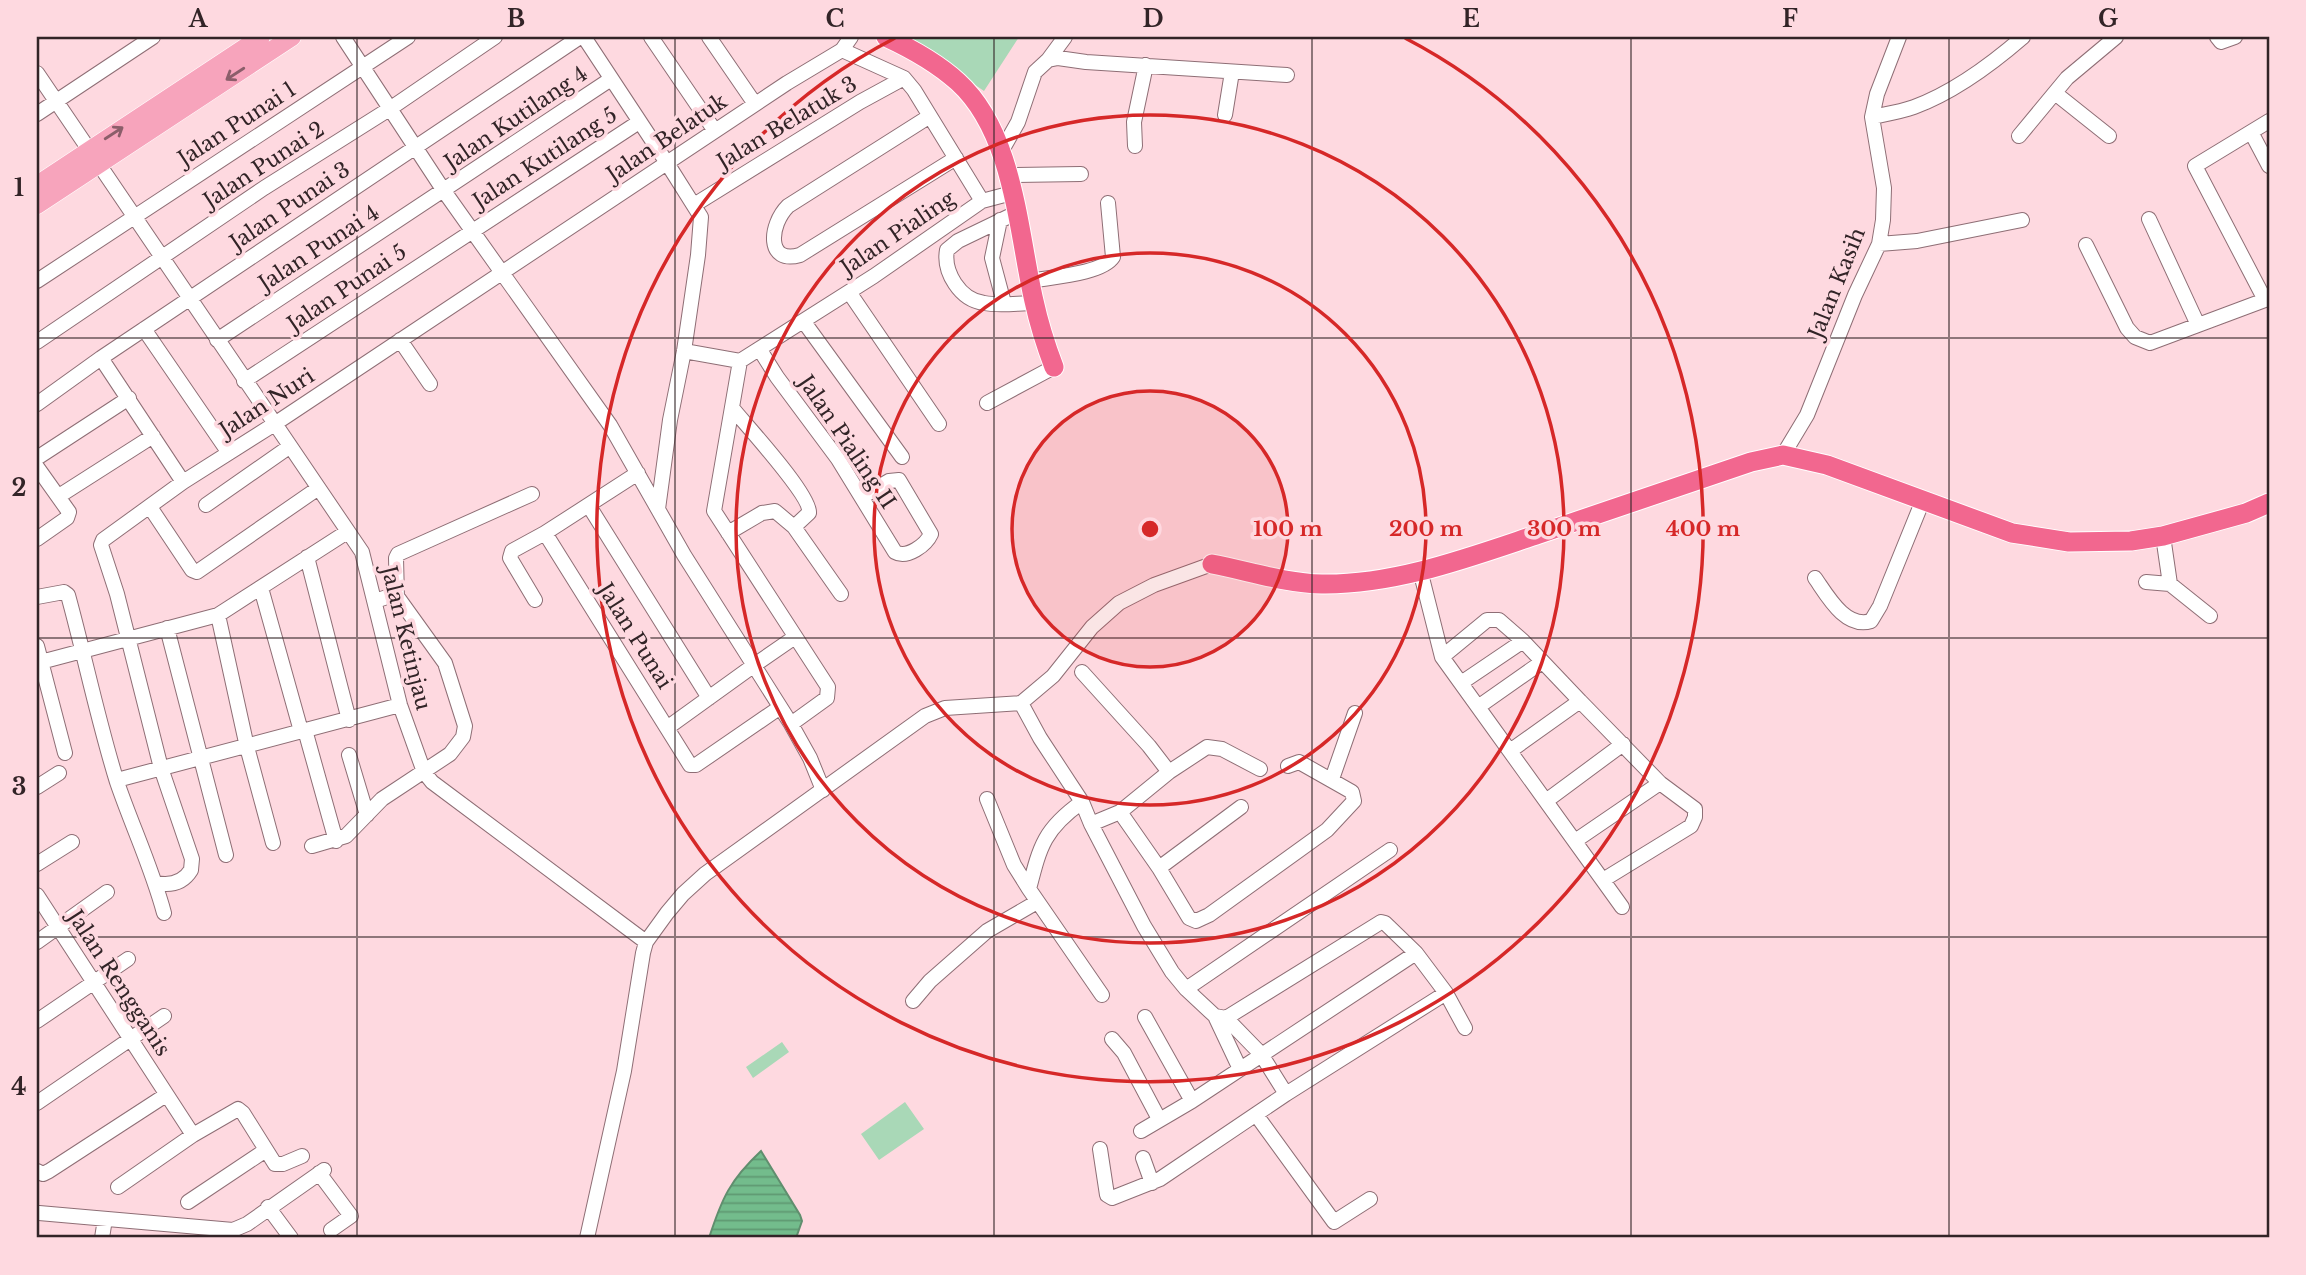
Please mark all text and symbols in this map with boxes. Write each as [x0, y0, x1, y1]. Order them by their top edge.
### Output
text: A [188, 5, 209, 33]
text: B [507, 5, 525, 33]
text: C [826, 5, 844, 33]
text: D [1142, 5, 1164, 33]
text: E [1462, 5, 1480, 33]
text: F [1782, 5, 1798, 33]
text: G [2098, 5, 2118, 33]
street label: Jalan Kutilang 4 [437, 61, 593, 177]
one-way arrow [226, 68, 246, 82]
street label: Jalan Belatuk 3 [710, 71, 862, 176]
street label: Jalan Punai 1 [171, 76, 301, 173]
street label: Jalan Belatuk [599, 88, 732, 190]
street label: Jalan Kutilang 5 [465, 102, 622, 216]
street label: Jalan Punai 2 [196, 116, 329, 215]
one-way arrow [103, 126, 123, 140]
street label: Jalan Punai 3 [223, 156, 355, 257]
text: 1 [14, 174, 24, 202]
street label: Jalan Pialing [833, 185, 961, 282]
street label: Jalan Punai 4 [251, 199, 384, 298]
street label: Jalan Kasih [1802, 224, 1871, 345]
street label: Jalan Punai 5 [280, 239, 411, 339]
street label: Jalan Nuri [212, 363, 319, 445]
street label: Jalan Pialing II [791, 368, 901, 514]
text: 2 [12, 474, 26, 502]
text: 100 m [1253, 516, 1323, 542]
text: 200 m [1389, 516, 1463, 542]
text: 300 m [1527, 516, 1601, 542]
text: 400 m [1666, 516, 1740, 542]
centre of rings [1138, 517, 1162, 541]
street label: Jalan Ketinjau [375, 560, 436, 713]
street label: Jalan Punai [591, 576, 678, 694]
text: 3 [12, 773, 26, 801]
street label: Jalan Rengganis [60, 903, 176, 1061]
text: 4 [11, 1073, 27, 1101]

